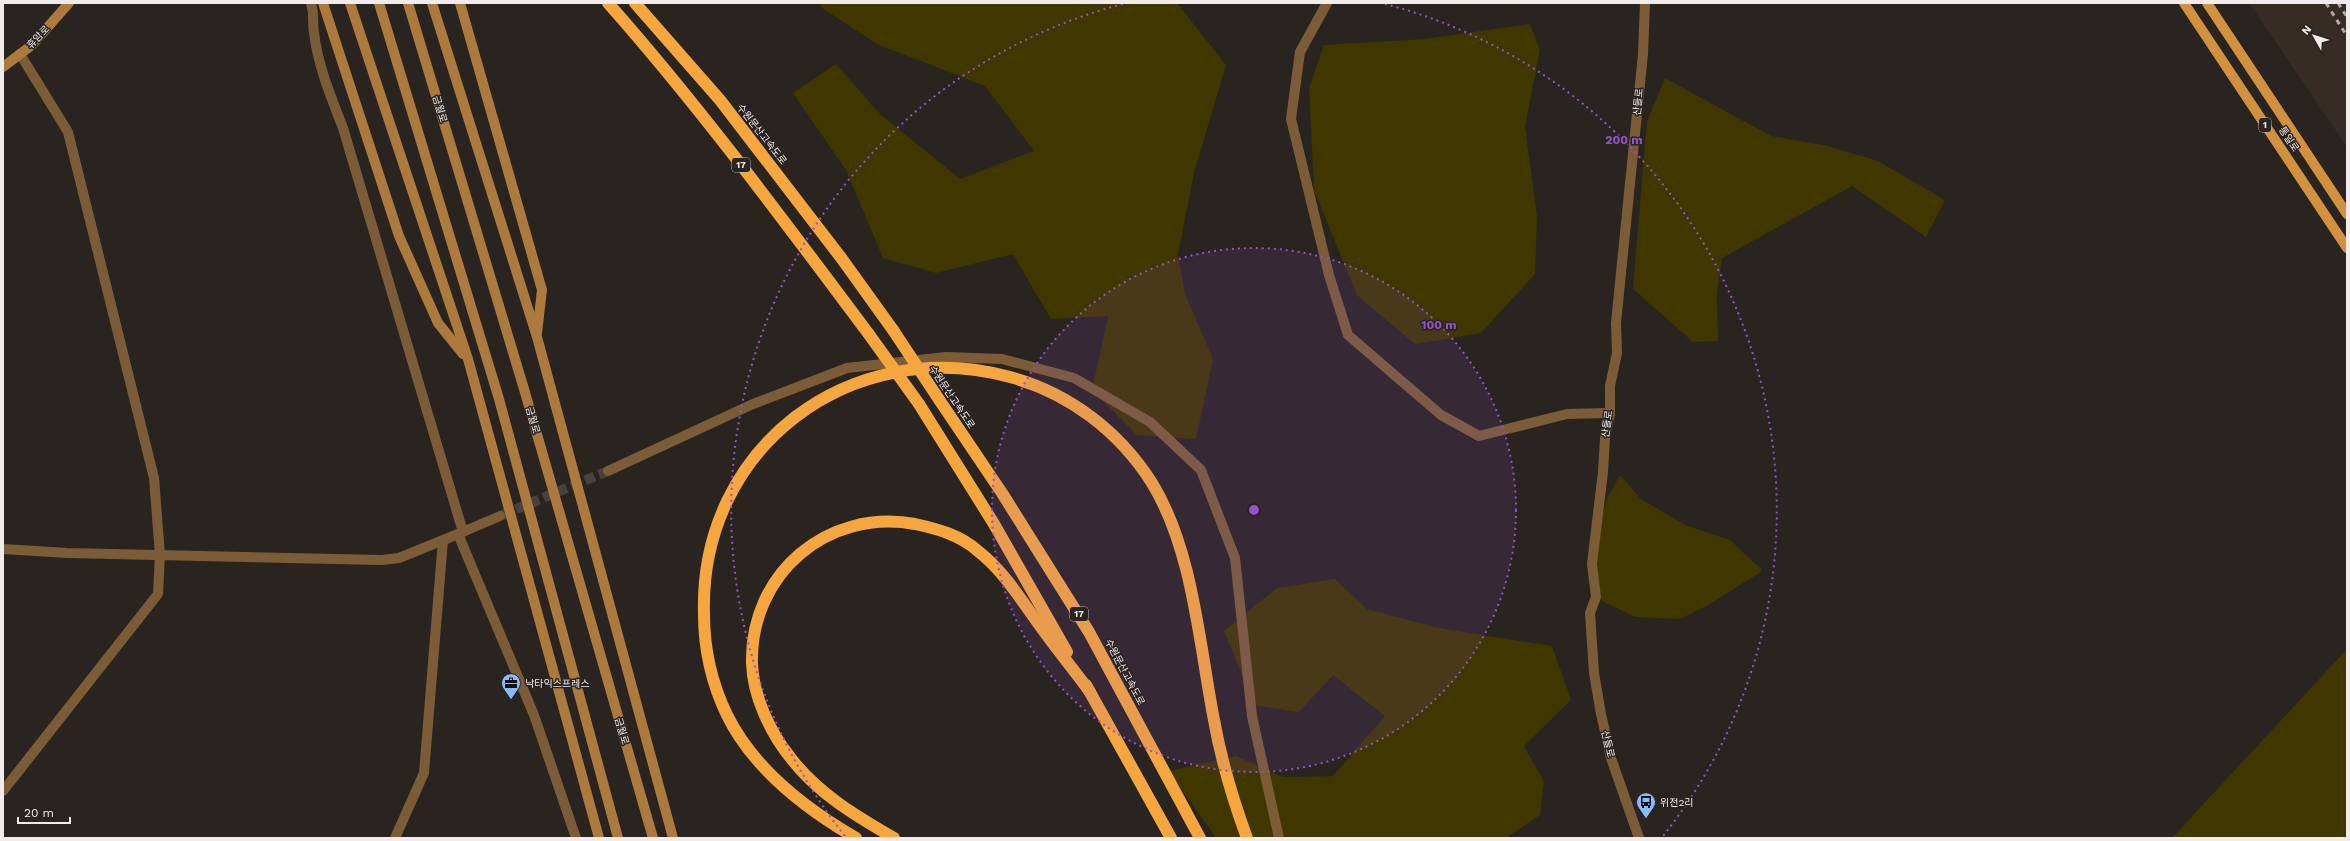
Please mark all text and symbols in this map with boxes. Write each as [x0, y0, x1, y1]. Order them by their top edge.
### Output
north arrow [2294, 16, 2334, 56]
street label: 휴암로 [24, 23, 52, 51]
text: N [2299, 23, 2314, 37]
street label: 산들로 [1631, 88, 1645, 116]
street label: 금월로 [431, 94, 449, 124]
street label: 수원문산고속도로 [735, 102, 789, 166]
road number: 1 [2259, 118, 2271, 132]
street label: 통일로 [2277, 124, 2301, 154]
text: 200 m [1605, 133, 1643, 147]
road number: 17 [732, 158, 750, 172]
text: 100 m [1421, 318, 1457, 332]
street label: 수원문산고속도로 [927, 363, 977, 431]
street label: 금월로 [524, 405, 542, 435]
street label: 산들로 [1600, 410, 1614, 438]
centre of rings [1247, 503, 1261, 517]
road number: 17 [1070, 607, 1088, 621]
street label: 수원문산고속도로 [1103, 637, 1147, 707]
office icon: 낙타익스프레스 [500, 672, 522, 700]
place label: 낙타익스프레스 [525, 678, 589, 689]
street label: 금월로 [613, 716, 631, 746]
street label: 산들로 [1600, 729, 1616, 759]
bus stop icon: 위전2리 [1635, 791, 1657, 819]
place label: 위전2리 [1660, 797, 1693, 808]
scale bar [18, 799, 70, 825]
text: 20 m [24, 806, 54, 820]

